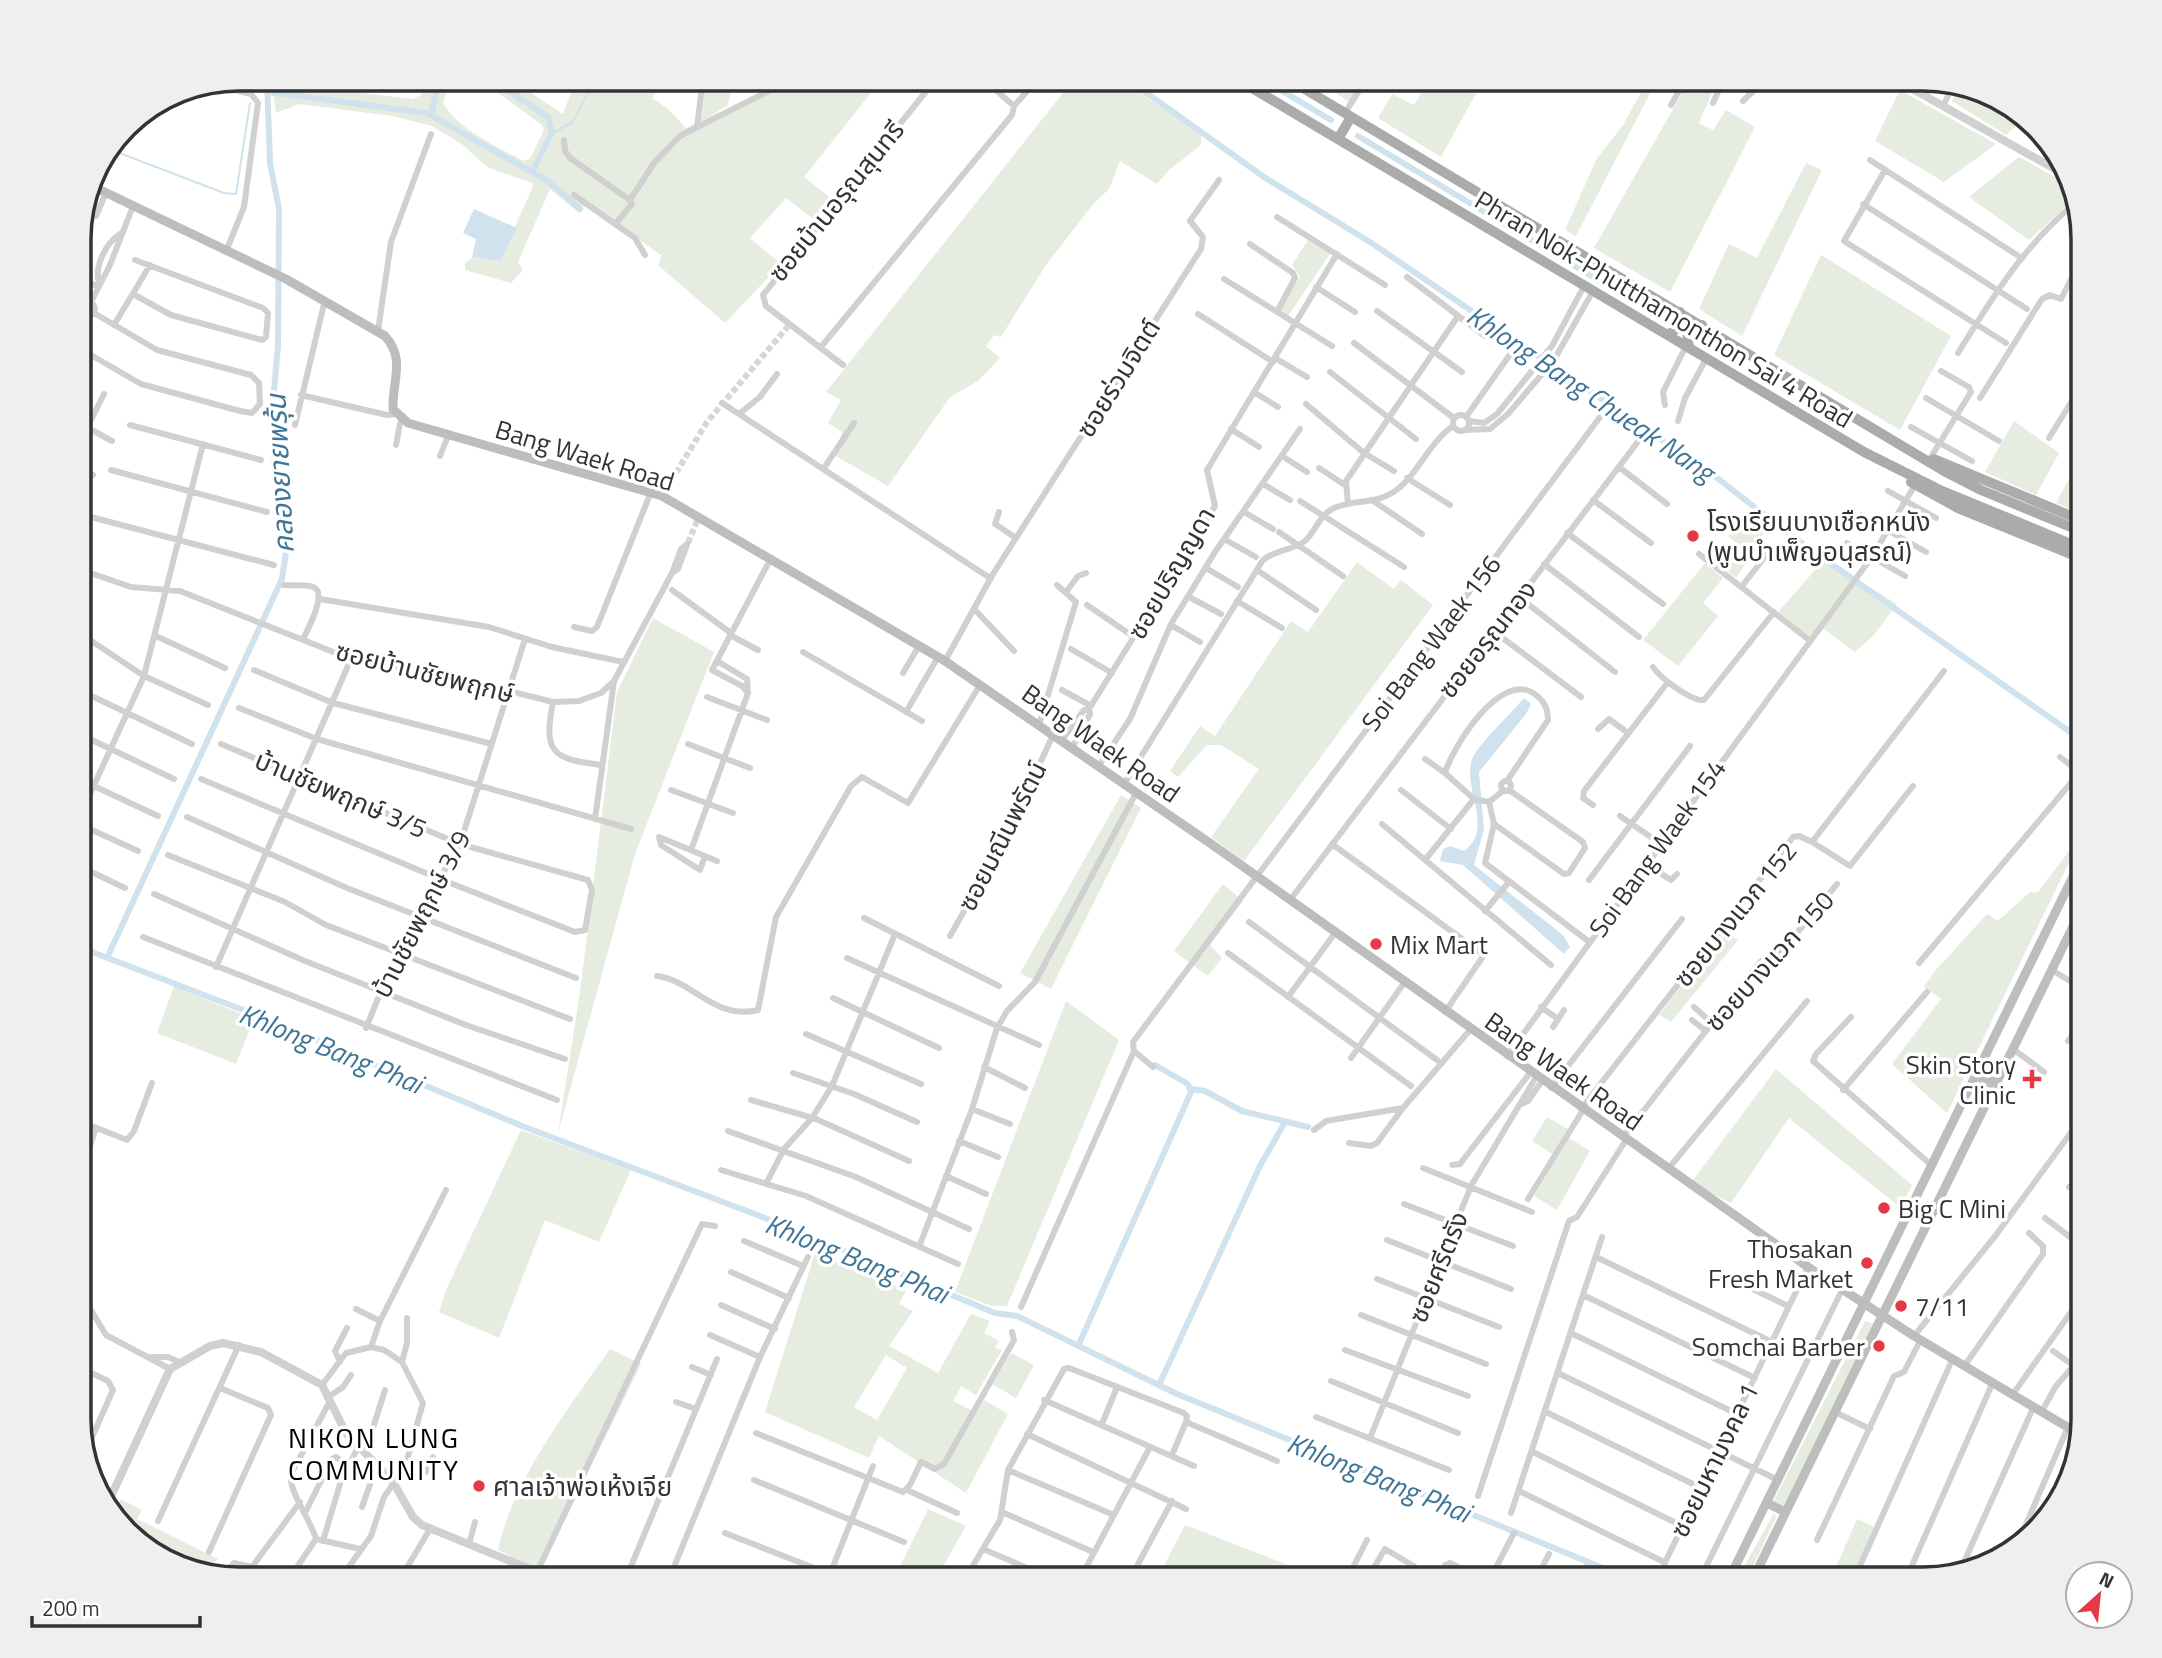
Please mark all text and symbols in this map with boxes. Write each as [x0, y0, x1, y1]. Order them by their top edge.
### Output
street label: ซอยบ้านอรุณสุนทรี [759, 112, 913, 290]
street label: Phran Nok-Phutthamonthon Sai 4 Road [1468, 180, 1860, 438]
water label: Khlong Bang Chueak Nang [1458, 294, 1726, 494]
street label: ซอยร่วมจิตต์ [1066, 311, 1170, 445]
water label: คลองยายพรุ้น [253, 392, 305, 555]
street label: Bang Waek Road [491, 409, 679, 501]
street label: ซอยปริญญดา [1117, 500, 1225, 646]
place label: โรงเรียนบางเชือกหนัง (พูนบำเพ็ญอนุสรณ์) [1707, 502, 1930, 571]
marker: โรงเรียนบางเชือกหนัง (พูนบำเพ็ญอนุสรณ์) [1685, 528, 1701, 544]
street label: Soi Bang Waek 156 [1352, 547, 1510, 739]
street label: ซอยอรุณทอง [1428, 572, 1546, 706]
street label: ซอยบ้านชัยพฤกษ์ [332, 631, 518, 713]
street label: Bang Waek Road [1014, 674, 1188, 812]
street label: บ้านชัยพฤกษ์ 3/5 [249, 740, 433, 848]
street label: Soi Bang Waek 154 [1579, 751, 1735, 945]
street label: ซอยมณีนพรัตน์ [947, 754, 1057, 918]
street label: บ้านชัยพฤกษ์ 3/9 [362, 823, 480, 1005]
street label: ซอยบางแวก 152 [1664, 833, 1806, 995]
street label: ซอยบางแวก 150 [1695, 882, 1843, 1040]
place label: Mix Mart [1390, 925, 1488, 964]
marker: Mix Mart [1368, 936, 1384, 952]
water label: Khlong Bang Phai [233, 992, 432, 1105]
street label: Bang Waek Road [1477, 1002, 1651, 1140]
place label: Skin Story Clinic [1906, 1045, 2016, 1114]
marker: Skin Story Clinic [2022, 1069, 2042, 1089]
place label: Big C Mini [1898, 1189, 2006, 1228]
marker: Big C Mini [1876, 1200, 1892, 1216]
water label: Khlong Bang Phai [759, 1202, 958, 1315]
street label: ซอยศรีตรัง [1398, 1205, 1478, 1329]
place label: Thosakan Fresh Market [1708, 1229, 1853, 1298]
marker: Thosakan Fresh Market [1859, 1255, 1875, 1271]
place label: 7/11 [1915, 1287, 1969, 1326]
marker: 7/11 [1893, 1298, 1909, 1314]
place label: Somchai Barber [1692, 1327, 1865, 1366]
marker: Somchai Barber [1871, 1338, 1887, 1354]
street label: ซอยมหามงคล 1 [1660, 1376, 1768, 1544]
district label: NIKON LUNG COMMUNITY [288, 1416, 460, 1491]
water label: Khlong Bang Phai [1281, 1421, 1480, 1534]
place label: ศาลเจ้าพ่อเห้งเจีย [493, 1467, 672, 1506]
marker: ศาลเจ้าพ่อเห้งเจีย [471, 1478, 487, 1494]
north arrow [2064, 1560, 2134, 1630]
text: N [2094, 1563, 2119, 1595]
scale bar [32, 1584, 200, 1628]
text: 200 m [42, 1592, 99, 1624]

